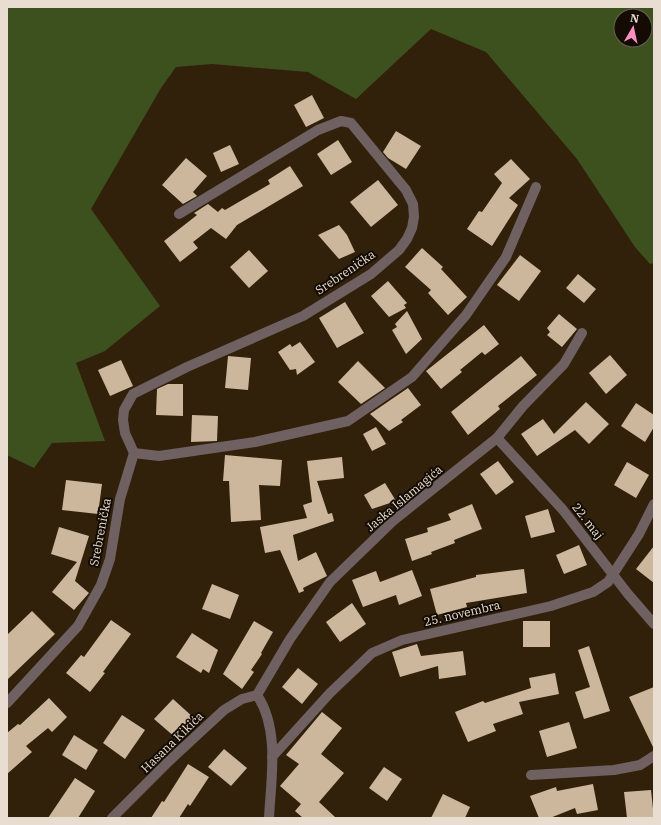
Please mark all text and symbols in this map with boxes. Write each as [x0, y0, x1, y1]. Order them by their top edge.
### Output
north arrow [613, 8, 653, 48]
text: N [629, 11, 640, 26]
street label: Srebrenička [312, 246, 378, 297]
street label: Jaska Islamagića [363, 461, 446, 534]
street label: Srebrenička [86, 496, 114, 567]
street label: 22. maj [569, 500, 607, 542]
street label: 25. novembra [422, 597, 502, 629]
street label: Hasana Kikića [138, 708, 207, 776]

